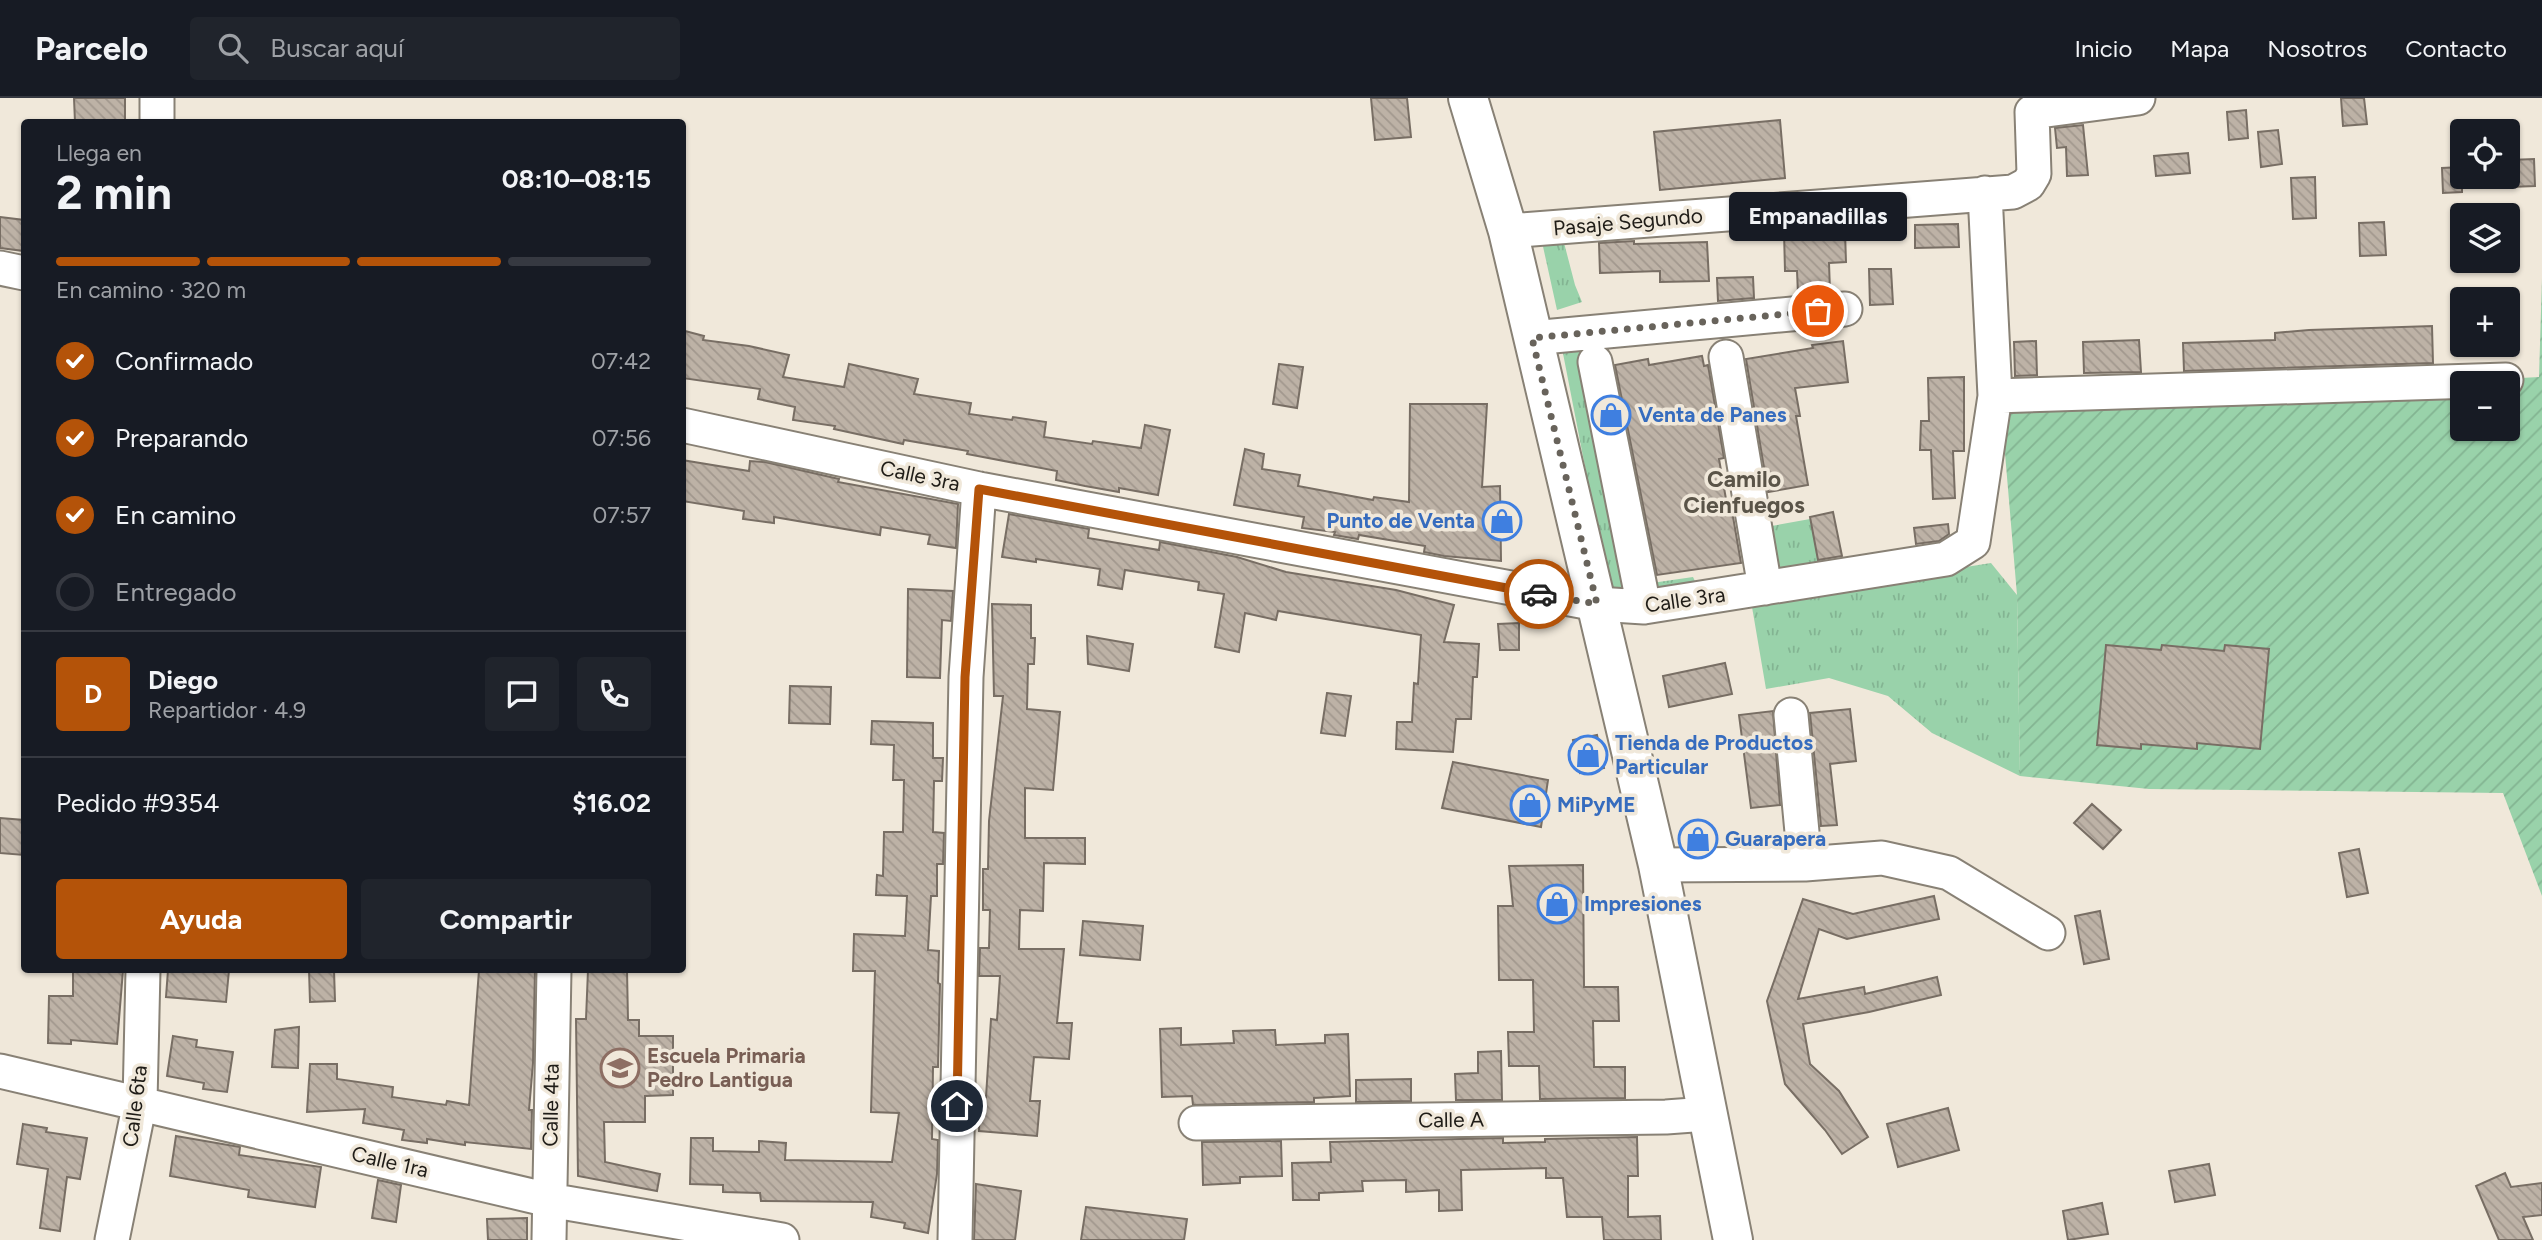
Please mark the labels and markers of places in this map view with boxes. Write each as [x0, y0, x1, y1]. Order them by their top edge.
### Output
callout: Empanadillas [1729, 192, 1907, 241]
pin [1788, 281, 1848, 341]
shop icon: Venta de Panes [1590, 394, 1632, 436]
place label: Venta de Panes [1638, 402, 1787, 427]
shop icon: Punto de Venta [1481, 500, 1523, 542]
place label: Punto de Venta [1327, 508, 1475, 533]
place label: Tienda de Productos Particular [1615, 730, 1813, 779]
shop icon: Tienda de Productos Particular [1567, 734, 1609, 776]
shop icon: MiPyME [1509, 784, 1551, 826]
place label: MiPyME [1557, 792, 1636, 817]
shop icon: Guarapera [1677, 818, 1719, 860]
place label: Guarapera [1725, 826, 1826, 851]
shop icon: Impresiones [1536, 883, 1578, 925]
place label: Impresiones [1584, 891, 1702, 916]
place label: Escuela Primaria Pedro Lantigua [647, 1043, 806, 1092]
school or university icon: Escuela Primaria Pedro Lantigua [599, 1047, 641, 1089]
pin [927, 1076, 987, 1136]

